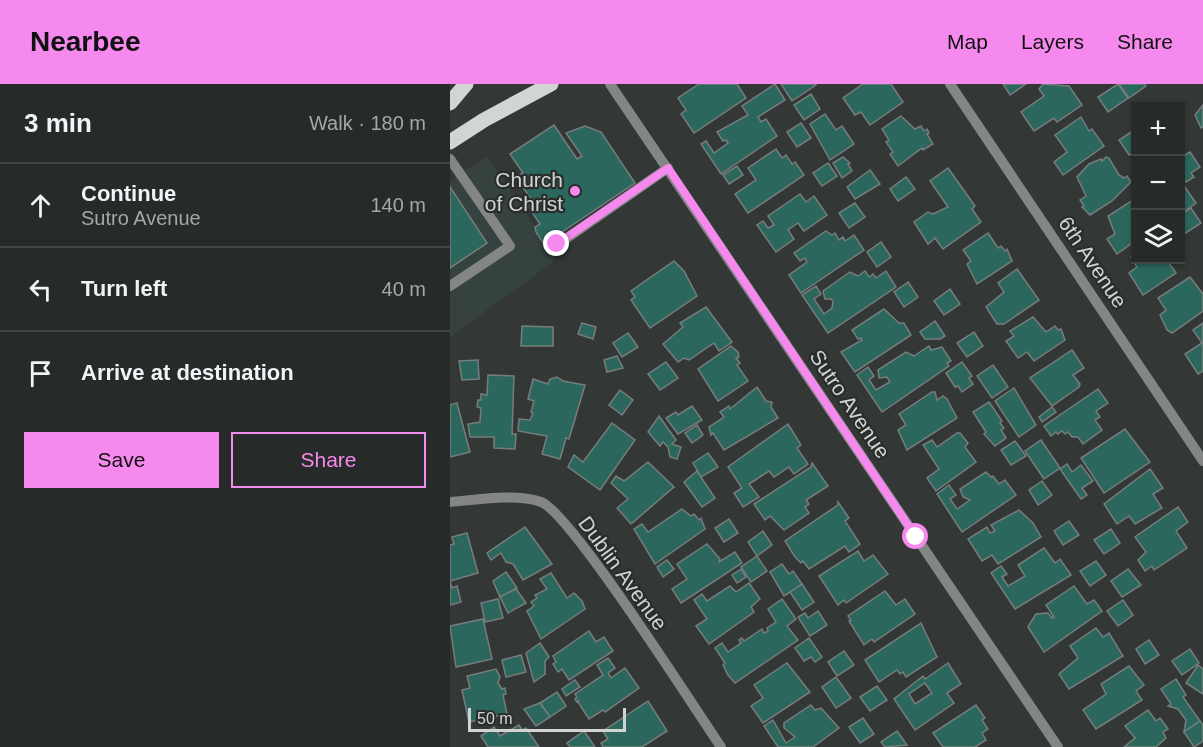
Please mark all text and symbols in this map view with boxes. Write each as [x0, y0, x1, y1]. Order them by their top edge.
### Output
text: Nearbee [30, 26, 141, 57]
text: Map [947, 30, 988, 53]
text: Layers [1021, 30, 1084, 53]
text: Share [1117, 30, 1173, 53]
map controls [1131, 102, 1185, 264]
button: + [1131, 102, 1185, 156]
text: 3 min [24, 108, 92, 138]
text: Walk · 180 m [309, 112, 426, 134]
button: − [1131, 156, 1185, 210]
place label: Church of Christ [485, 168, 563, 215]
text: Continue [81, 181, 176, 206]
marker: Church of Christ [568, 184, 582, 198]
icon: ahead [24, 189, 57, 222]
text: 140 m [370, 194, 426, 216]
text: Sutro Avenue [81, 207, 201, 229]
button: layers [1131, 210, 1185, 264]
street label: 6th Avenue [1054, 212, 1132, 312]
route end [543, 230, 569, 256]
icon: left [24, 273, 57, 306]
text: Turn left [81, 276, 167, 301]
text: 40 m [382, 278, 426, 300]
street label: Sutro Avenue [805, 345, 895, 463]
icon: arrive [24, 357, 57, 390]
text: Arrive at destination [81, 360, 294, 385]
button: Save [24, 432, 219, 488]
button: Share [231, 432, 426, 488]
street label: Dublin Avenue [574, 512, 672, 634]
route start [902, 523, 928, 549]
scale bar [468, 705, 626, 732]
text: 50 m [477, 710, 513, 727]

